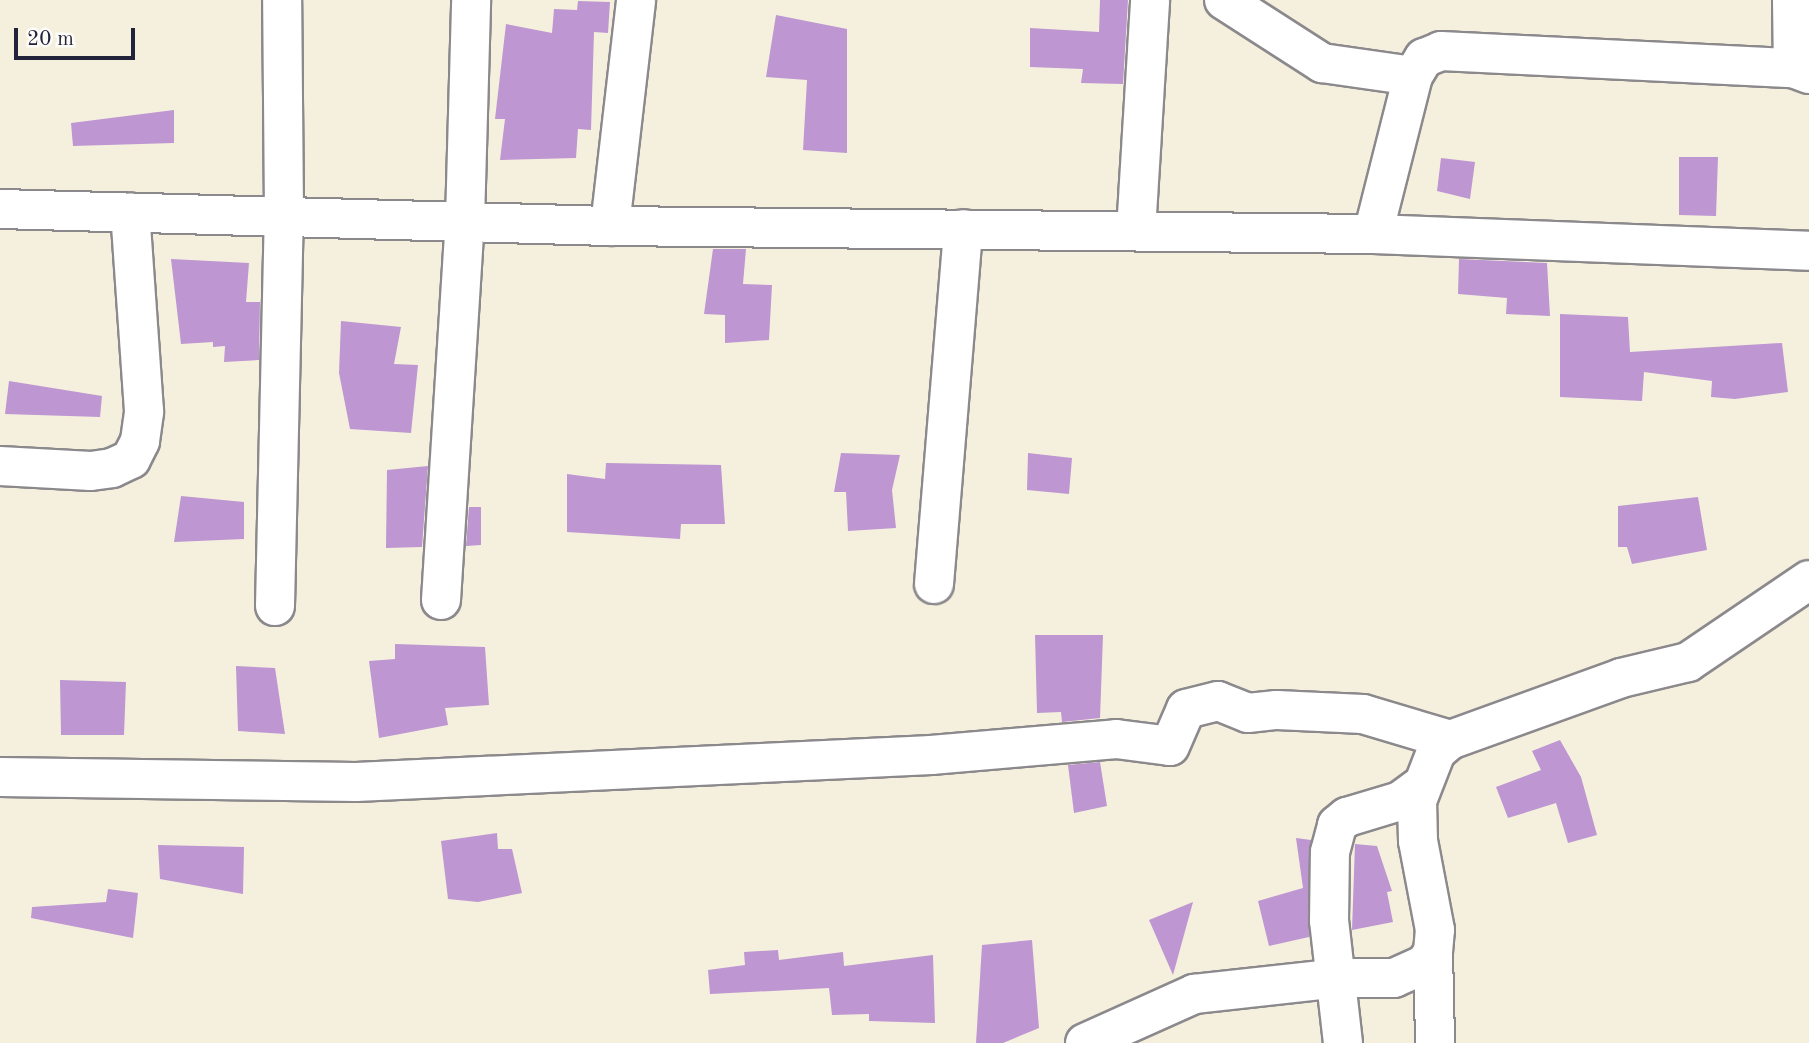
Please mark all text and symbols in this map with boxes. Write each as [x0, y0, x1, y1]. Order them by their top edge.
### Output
scale bar [18, 14, 138, 58]
text: 20 m [27, 29, 74, 50]

